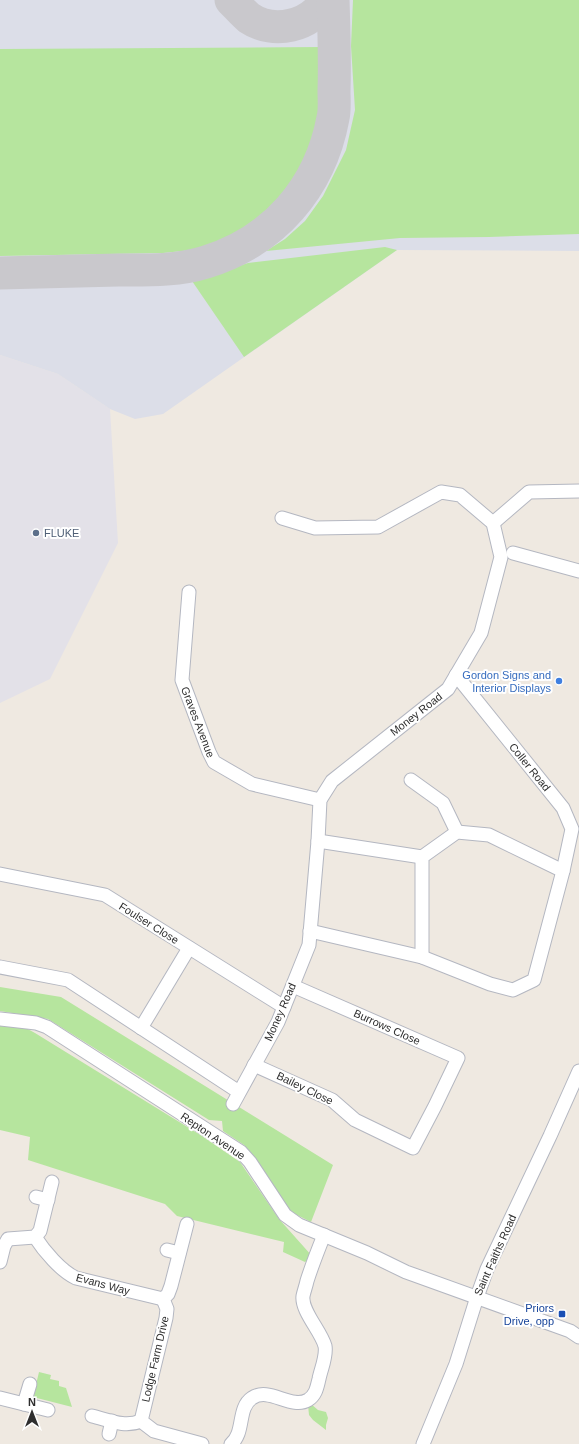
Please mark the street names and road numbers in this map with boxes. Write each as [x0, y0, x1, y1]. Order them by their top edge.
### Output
street label: Graves Avenue [179, 685, 217, 759]
street label: Money Road [388, 690, 444, 738]
street label: Coller Road [507, 741, 553, 793]
street label: Foulser Close [117, 900, 181, 946]
street label: Money Road [262, 981, 298, 1043]
street label: Burrows Close [352, 1007, 422, 1047]
street label: Bailey Close [275, 1069, 335, 1107]
street label: Repton Avenue [179, 1110, 247, 1162]
street label: Saint Faiths Road [472, 1213, 518, 1297]
street label: Evans Way [75, 1271, 132, 1297]
street label: Lodge Farm Drive [139, 1315, 171, 1403]

